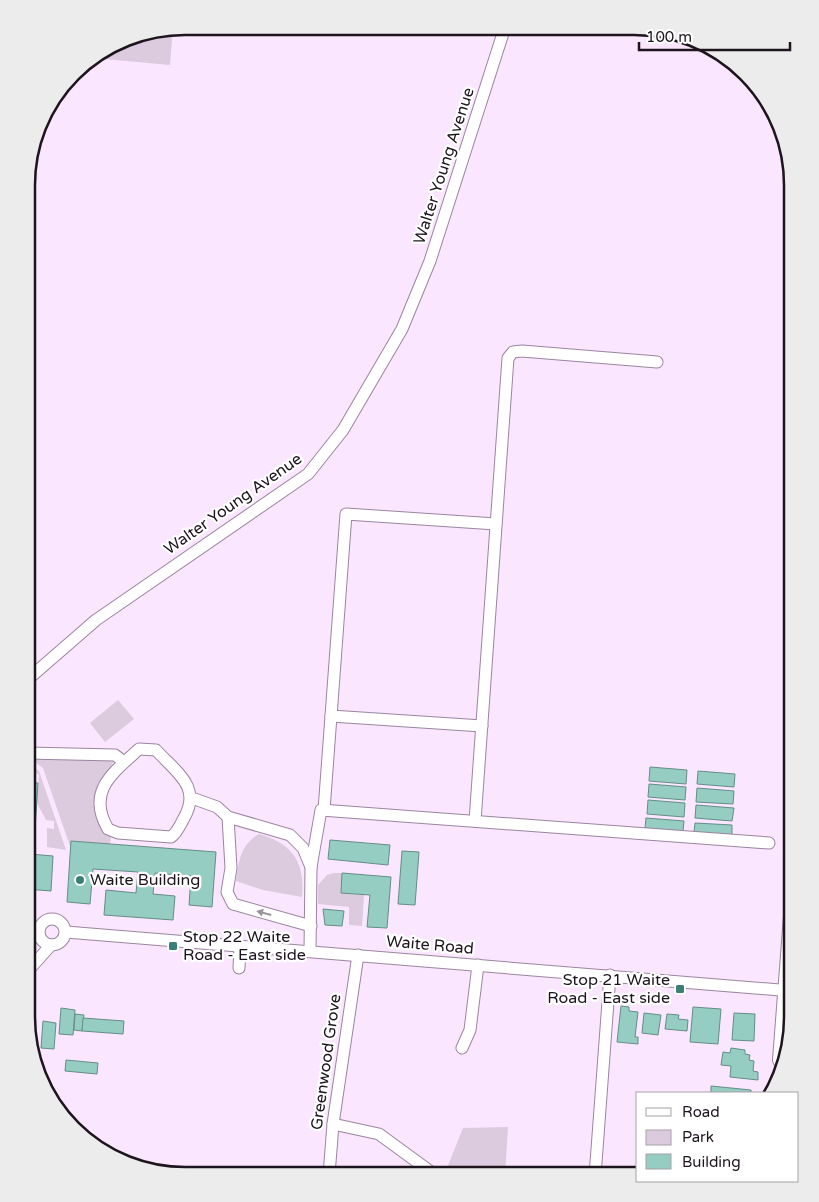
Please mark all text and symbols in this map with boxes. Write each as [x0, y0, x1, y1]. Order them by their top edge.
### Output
scale bar [639, 20, 790, 52]
text: 100 m [646, 28, 692, 46]
street label: Walter Young Avenue [409, 85, 479, 247]
street label: Walter Young Avenue [160, 449, 306, 559]
place label: Waite Building [90, 870, 200, 890]
marker: Waite Building [74, 874, 86, 886]
one-way arrow [256, 909, 271, 917]
place label: Stop 22 Waite Road - East side [183, 927, 306, 965]
street label: Waite Road [385, 931, 475, 959]
marker: Stop 22 Waite Road - East side [167, 940, 179, 952]
place label: Stop 21 Waite Road - East side [547, 970, 670, 1008]
marker: Stop 21 Waite Road - East side [674, 983, 686, 995]
street label: Greenwood Grove [307, 993, 345, 1131]
legend [636, 1092, 799, 1182]
text: Road [682, 1103, 720, 1121]
text: Park [682, 1128, 714, 1146]
text: Building [682, 1153, 741, 1171]

